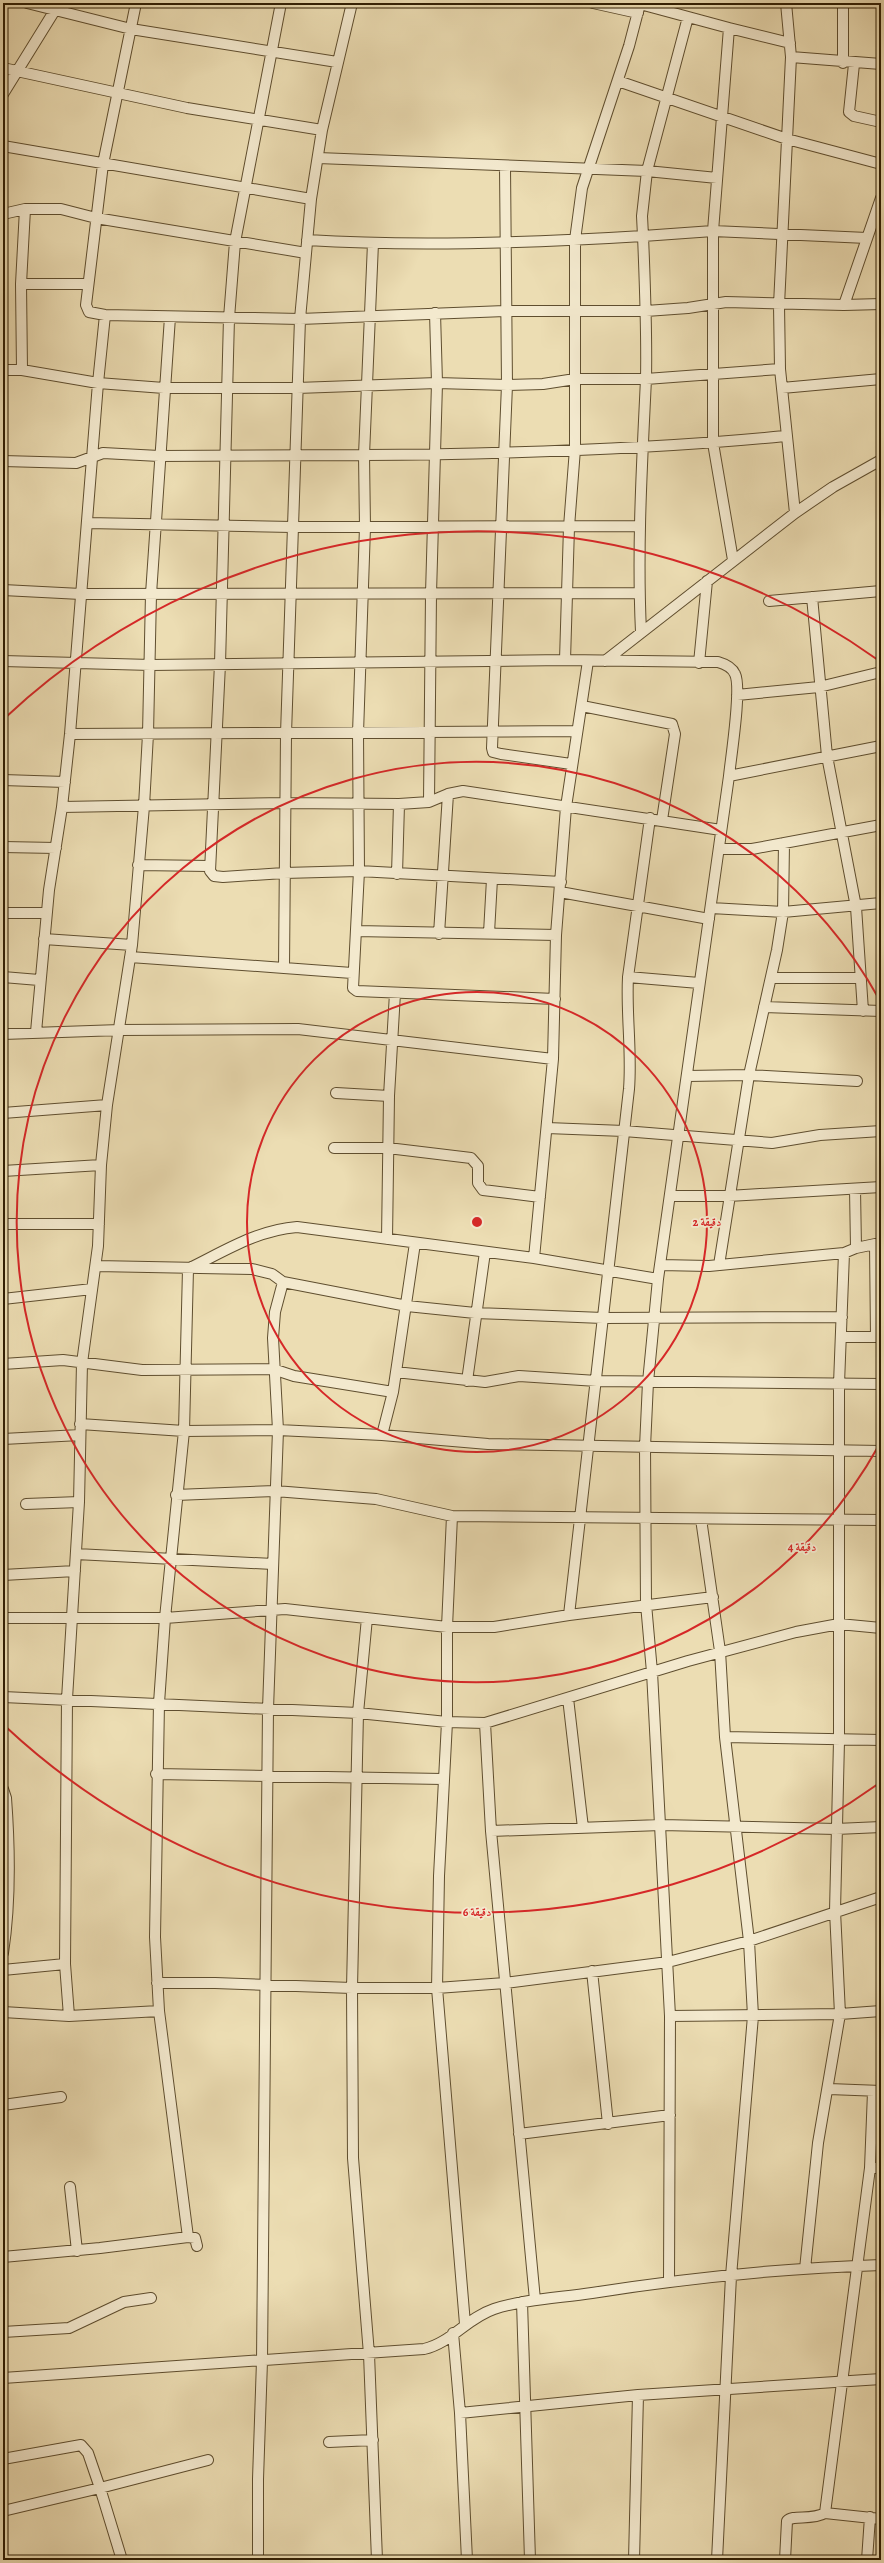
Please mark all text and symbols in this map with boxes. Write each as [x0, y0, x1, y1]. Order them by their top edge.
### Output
text: 2 دقيقة [693, 1214, 721, 1230]
centre of rings [470, 1215, 484, 1229]
text: 4 دقيقة [788, 1539, 816, 1555]
text: 6 دقيقة [463, 1904, 491, 1920]

